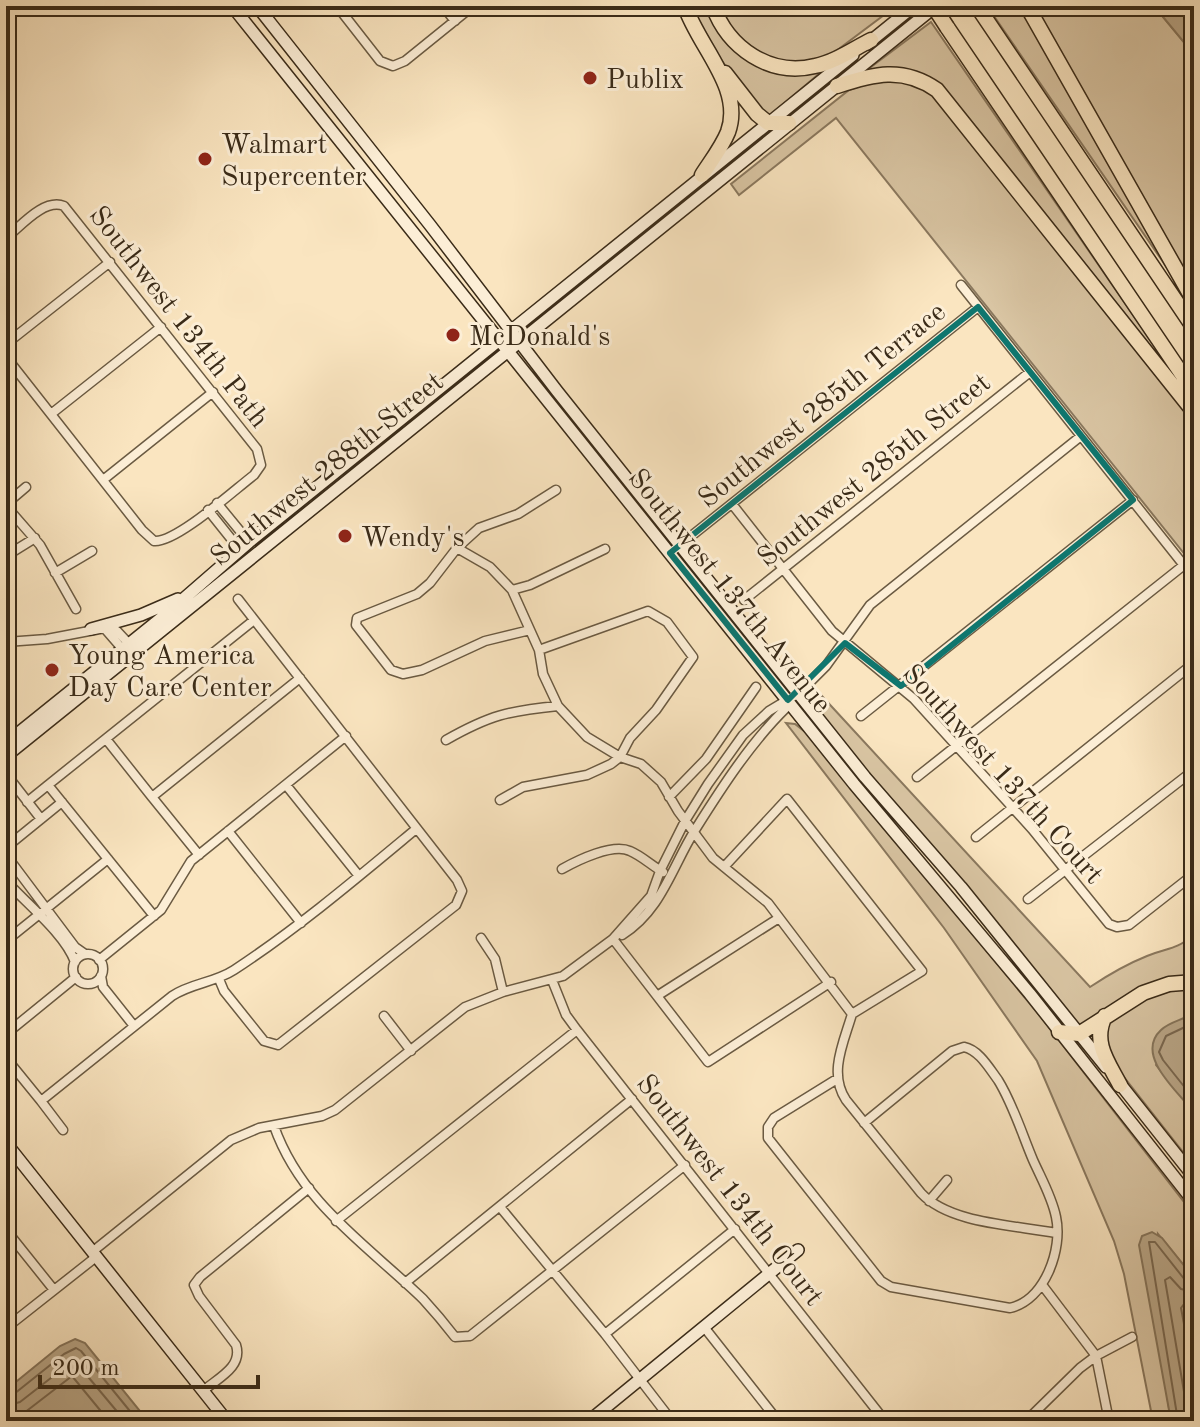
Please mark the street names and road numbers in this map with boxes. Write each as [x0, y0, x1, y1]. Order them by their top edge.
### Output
street label: Southwest 134th Path [83, 202, 273, 434]
street label: Southwest 285th Terrace [694, 298, 952, 514]
street label: Southwest 288th Street [206, 368, 449, 572]
street label: Southwest 285th Street [753, 369, 996, 573]
street label: Southwest 137th Avenue [622, 465, 835, 719]
street label: Southwest 137th Court [896, 660, 1107, 890]
street label: Southwest 134th Court [630, 1070, 827, 1312]

